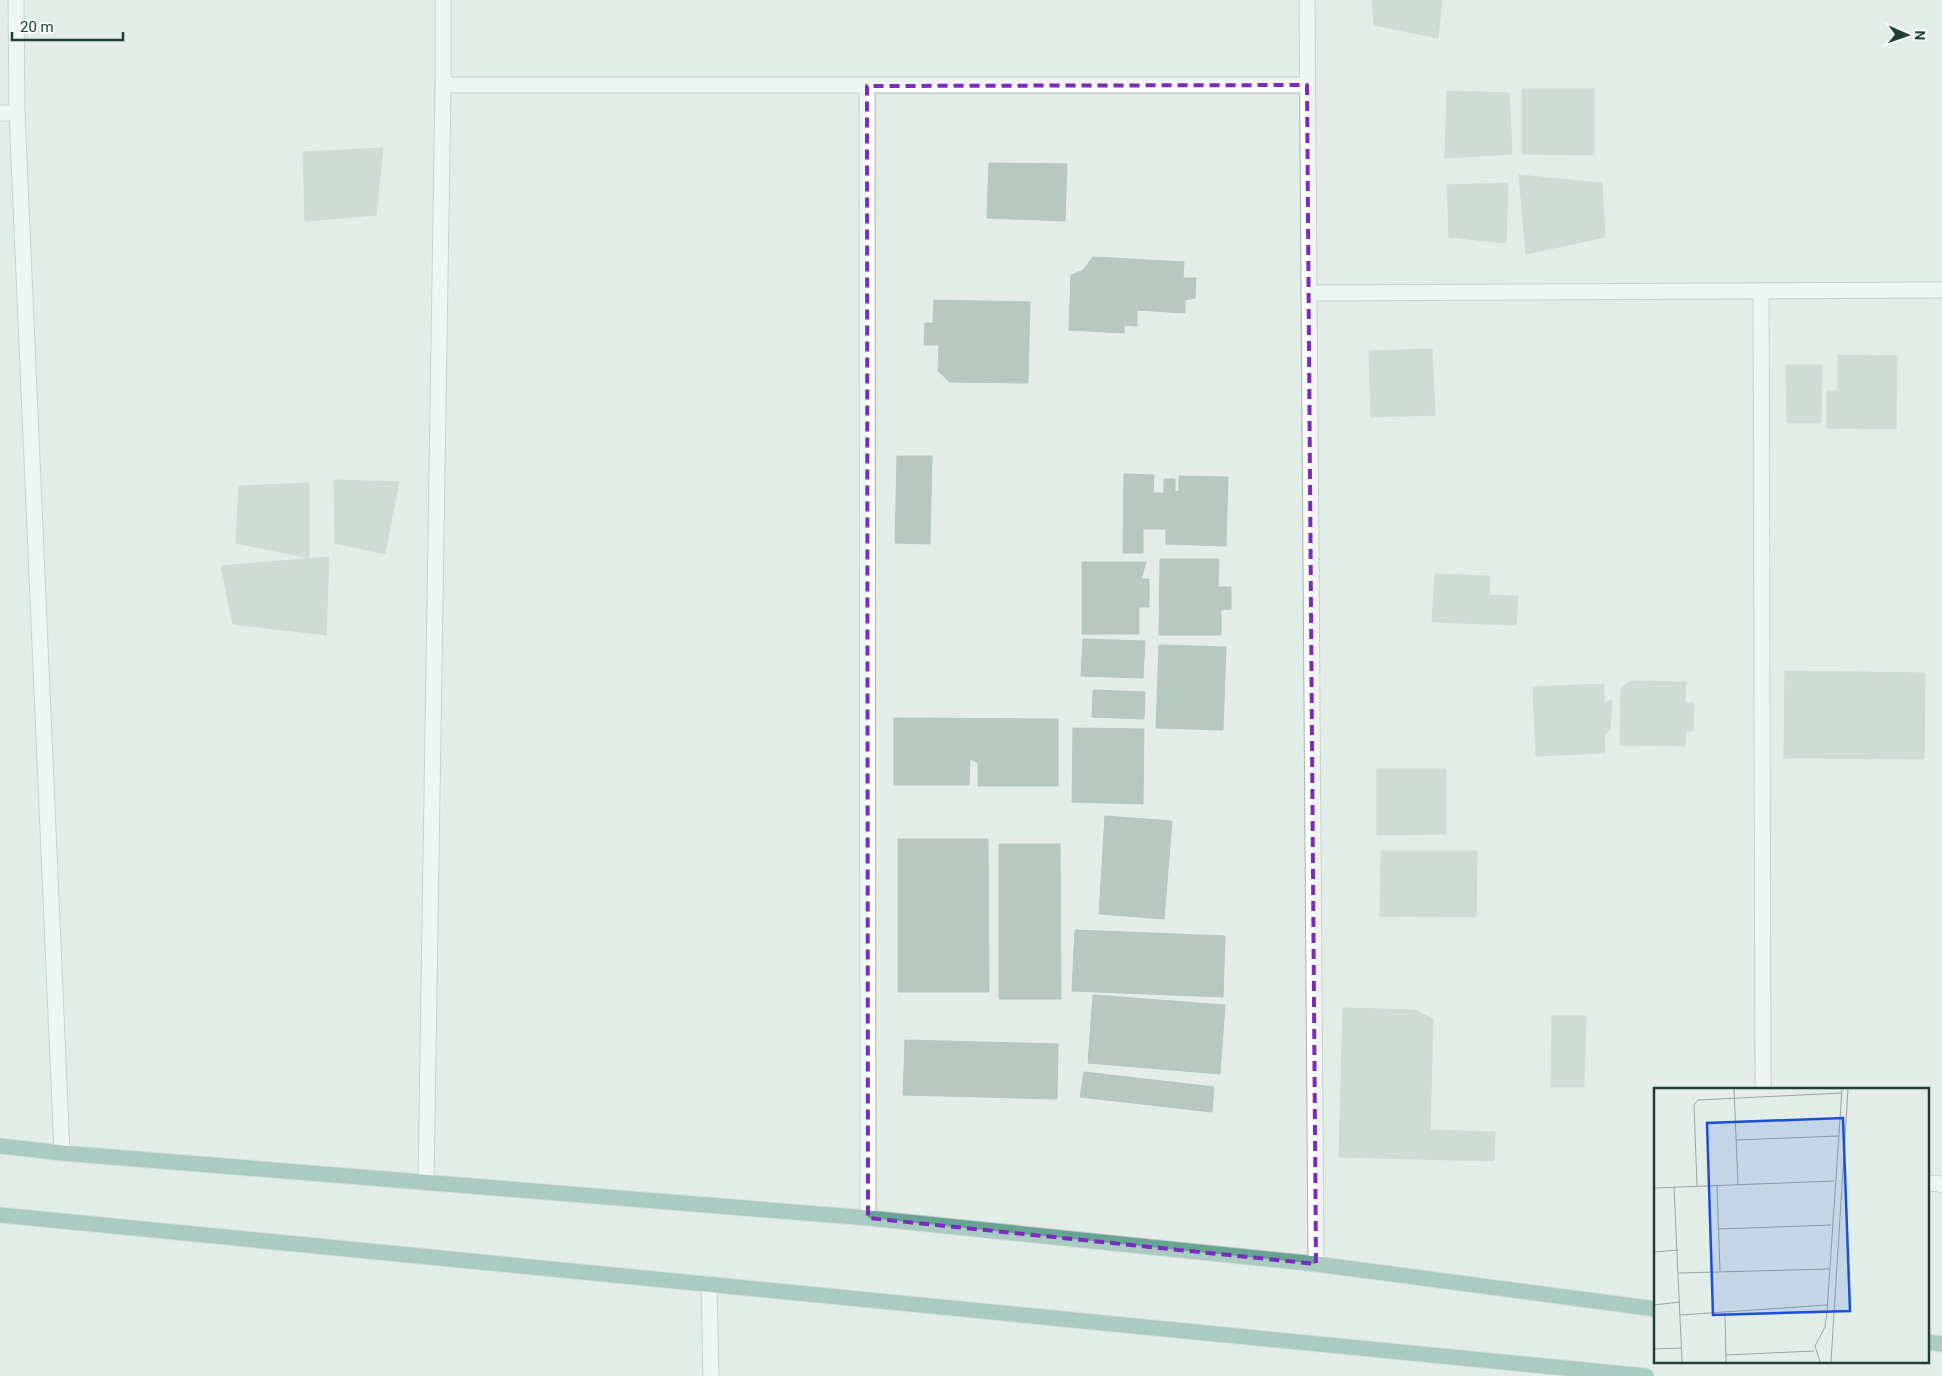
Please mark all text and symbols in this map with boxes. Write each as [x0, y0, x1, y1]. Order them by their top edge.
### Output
scale bar [12, 10, 124, 42]
north arrow [1882, 10, 1932, 60]
text: 20 m [20, 18, 54, 36]
text: N [1912, 30, 1928, 41]
inset map [1654, 1088, 1930, 1364]

